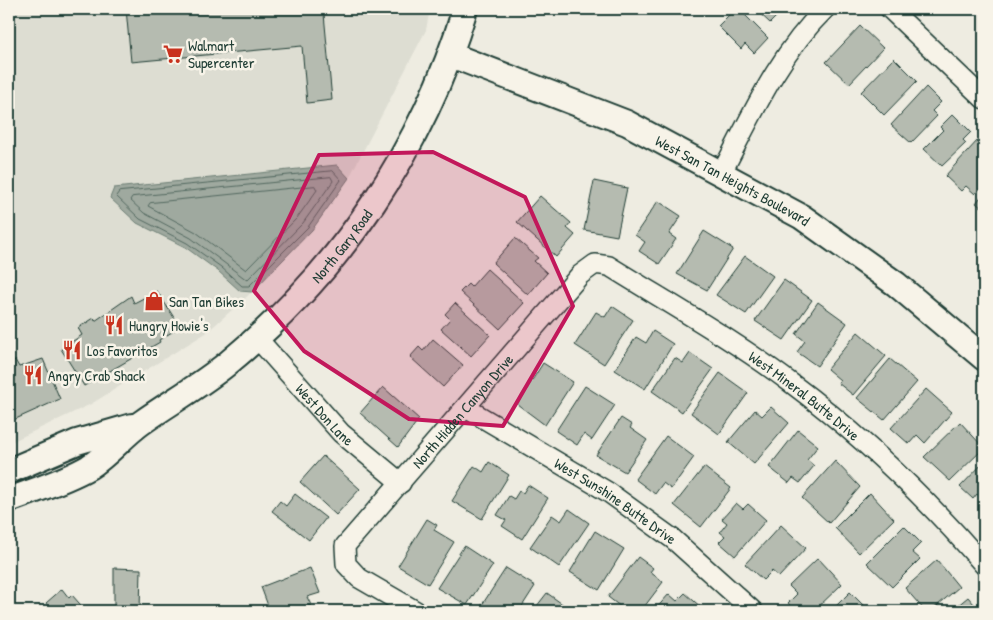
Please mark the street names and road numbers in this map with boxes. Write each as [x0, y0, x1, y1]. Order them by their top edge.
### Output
street label: West San Tan Heights Boulevard [652, 130, 815, 230]
street label: North Gary Road [306, 205, 377, 287]
street label: West Mineral Butte Drive [745, 346, 865, 445]
street label: North Hidden Canyon Drive [407, 349, 518, 472]
street label: West Don Lane [291, 378, 358, 450]
street label: West Sunshine Butte Drive [551, 452, 681, 549]

